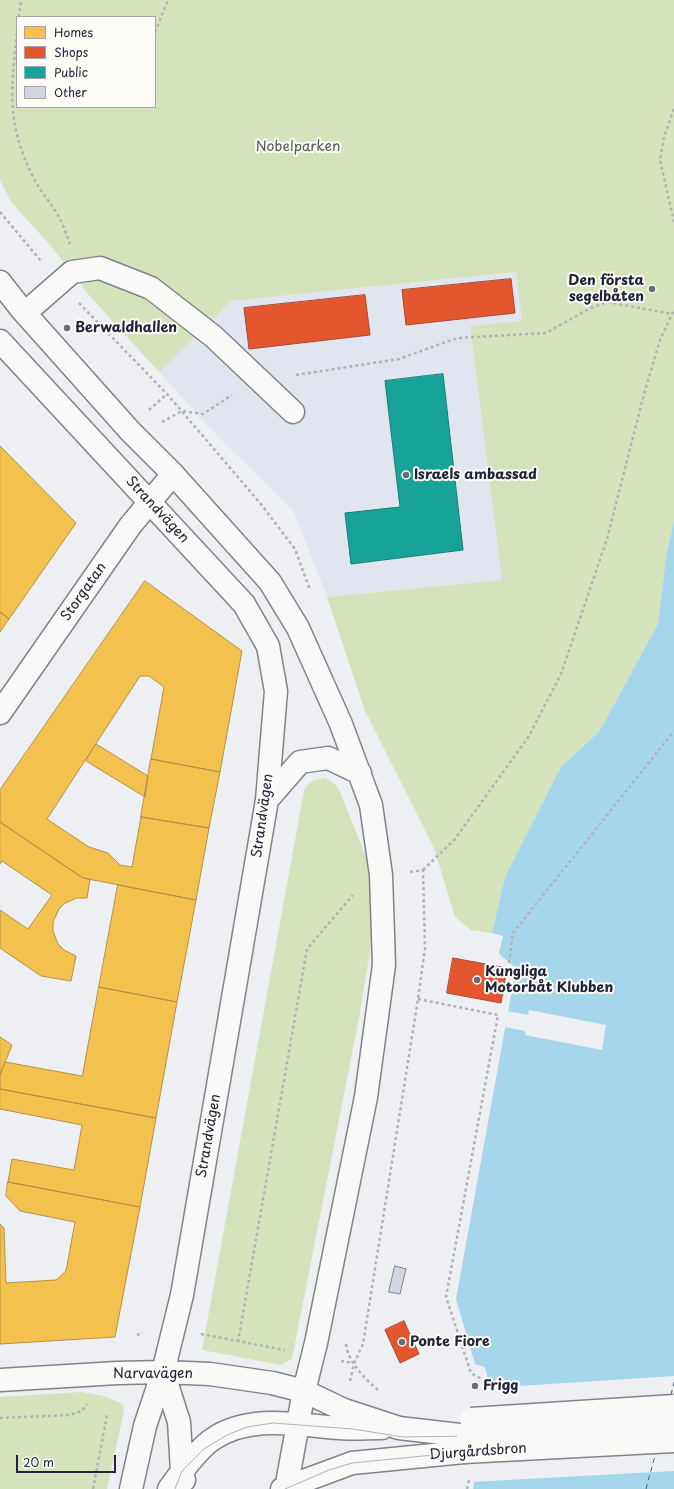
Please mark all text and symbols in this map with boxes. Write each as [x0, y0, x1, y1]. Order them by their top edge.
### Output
legend [16, 16, 156, 108]
text: Homes [54, 23, 93, 41]
text: Shops [54, 43, 88, 61]
text: Public [54, 63, 88, 81]
text: Other [54, 83, 87, 101]
park label: Nobelparken [256, 139, 340, 155]
place label: Den första segelbåten [568, 273, 644, 306]
marker: Den första segelbåten [647, 284, 657, 294]
place label: Berwaldhallen [75, 320, 177, 336]
marker: Berwaldhallen [62, 323, 72, 333]
place label: Israels ambassad [414, 467, 537, 483]
marker: Israels ambassad [401, 470, 411, 480]
street label: Strandvägen [122, 473, 192, 547]
street label: Storgatan [58, 560, 110, 624]
street label: Strandvägen [249, 773, 277, 859]
place label: Kungliga Motorbåt Klubben [485, 964, 613, 996]
marker: Kungliga Motorbåt Klubben [472, 975, 482, 985]
street label: Strandvägen [193, 1093, 225, 1179]
place label: Ponte Fiore [410, 1334, 490, 1350]
marker: Ponte Fiore [397, 1337, 407, 1347]
street label: Narvavägen [113, 1366, 193, 1382]
place label: Frigg [483, 1378, 518, 1394]
marker: Frigg [470, 1381, 480, 1391]
street label: Djurgårdsbron [429, 1440, 527, 1464]
scale bar [18, 1447, 118, 1473]
text: 20 m [23, 1453, 54, 1471]

